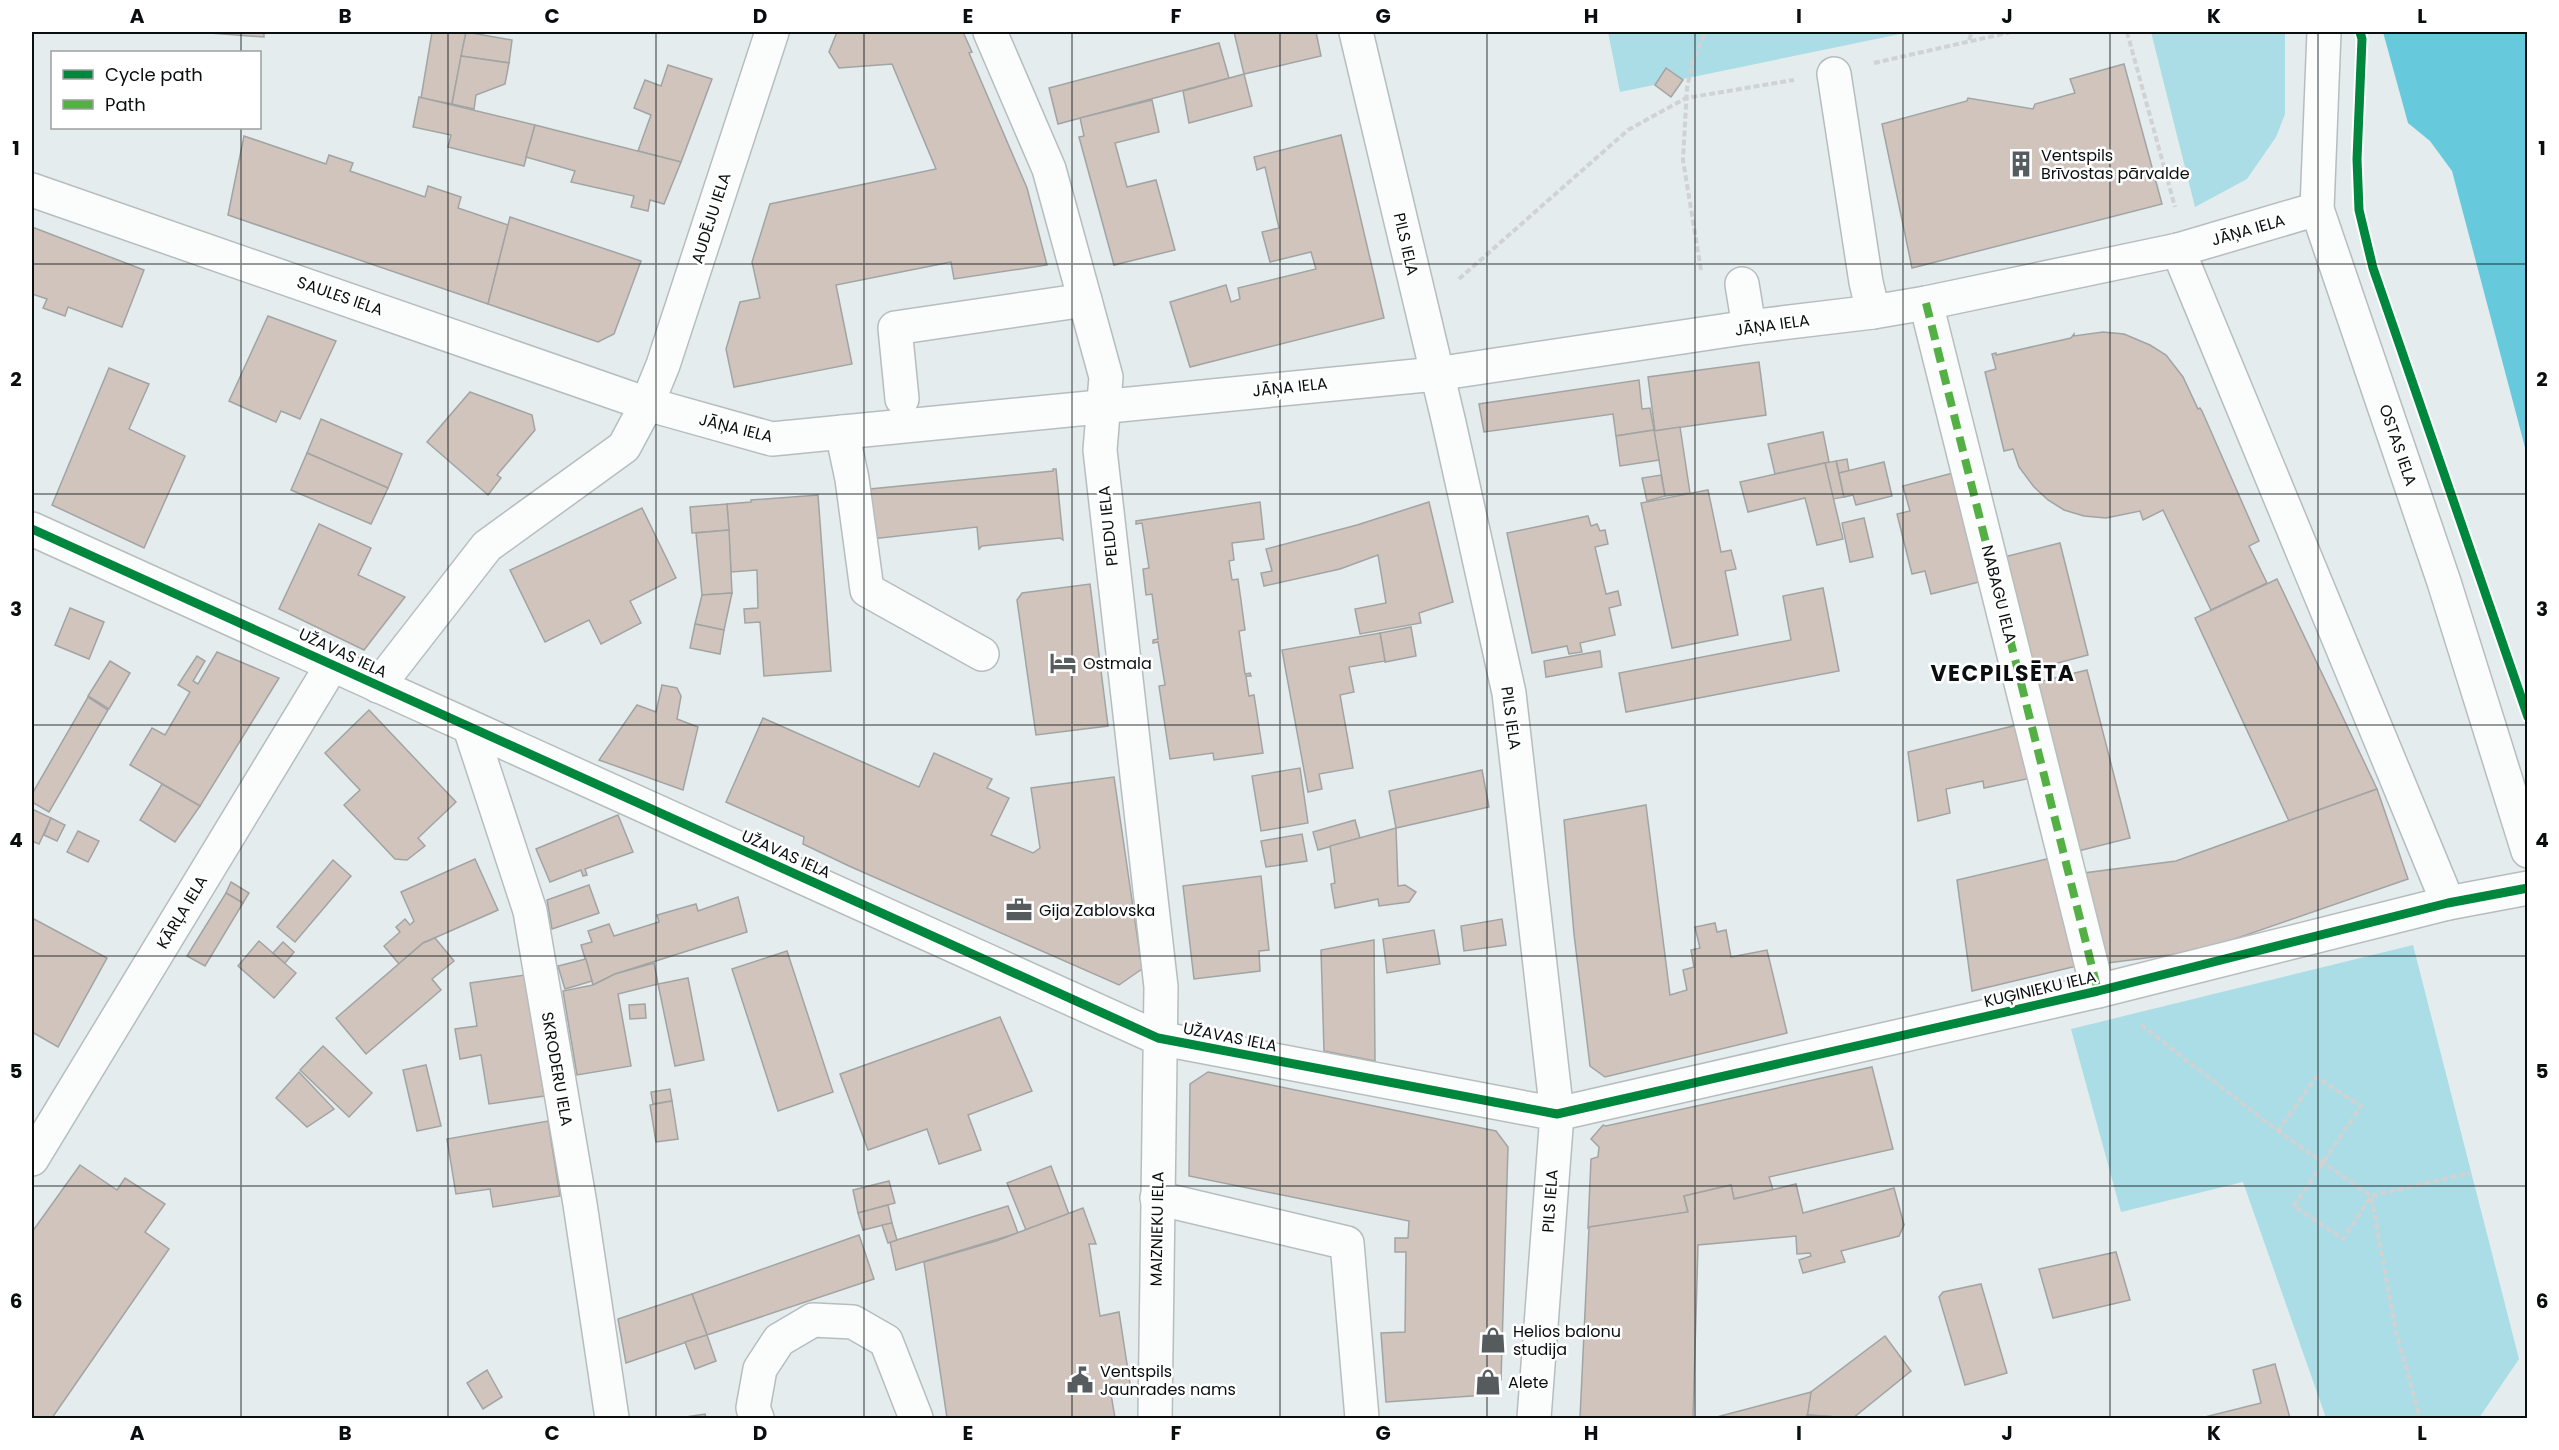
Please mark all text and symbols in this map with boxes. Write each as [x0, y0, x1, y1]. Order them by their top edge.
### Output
text: A [130, 2, 145, 30]
text: B [338, 2, 352, 30]
text: C [544, 2, 560, 30]
text: D [753, 2, 767, 30]
text: E [963, 2, 973, 30]
text: F [1171, 2, 1182, 30]
text: G [1375, 2, 1391, 30]
text: H [1584, 2, 1598, 30]
text: I [1796, 2, 1802, 30]
text: J [2001, 2, 2013, 30]
text: K [2207, 2, 2221, 30]
text: L [2417, 2, 2427, 30]
legend [51, 51, 261, 129]
text: Cycle path [105, 62, 203, 87]
text: Path [105, 92, 146, 117]
text: 1 [12, 134, 20, 162]
text: 1 [2538, 134, 2546, 162]
place label: Ventspils Brīvostas pārvalde [2041, 144, 2190, 185]
building icon: Ventspils Brīvostas pārvalde [2006, 149, 2036, 179]
street label: AUDĒJU IELA [685, 169, 737, 266]
street label: JĀŅA IELA [2209, 208, 2288, 251]
street label: PILS IELA [1388, 210, 1424, 278]
street label: SAULES IELA [294, 271, 386, 322]
street label: JĀŅA IELA [1733, 308, 1811, 342]
text: 2 [10, 365, 22, 393]
text: 2 [2536, 365, 2548, 393]
street label: JĀŅA IELA [1251, 372, 1329, 402]
street label: OSTAS IELA [2373, 401, 2423, 489]
street label: JĀŅA IELA [697, 408, 776, 448]
street label: PELDU IELA [1092, 485, 1124, 567]
street label: NABAGU IELA [1976, 543, 2022, 645]
text: 3 [10, 595, 22, 623]
text: 3 [2536, 595, 2548, 623]
street label: UŽAVAS IELA [295, 622, 391, 684]
hotel icon: Ostmala [1048, 648, 1078, 678]
place label: Ostmala [1083, 652, 1152, 675]
district label: VECPILSĒTA [1930, 658, 2076, 689]
street label: PILS IELA [1495, 685, 1527, 751]
street label: UŽAVAS IELA [738, 824, 834, 884]
text: 4 [9, 826, 23, 854]
text: 4 [2535, 826, 2549, 854]
street label: KĀRĻA IELA [151, 871, 213, 953]
office icon: Gija Zablovska [1004, 895, 1034, 925]
place label: Gija Zablovska [1039, 899, 1155, 922]
street label: KUĢINIEKU IELA [1982, 965, 2099, 1013]
street label: SKRODERU IELA [536, 1010, 578, 1128]
street label: UŽAVAS IELA [1181, 1017, 1279, 1057]
text: 5 [10, 1057, 23, 1085]
text: 5 [2536, 1057, 2549, 1085]
street label: PILS IELA [1536, 1168, 1564, 1234]
street label: MAIZNIEKU IELA [1144, 1171, 1170, 1287]
text: 6 [10, 1287, 22, 1315]
text: 6 [2536, 1287, 2548, 1315]
place label: Helios balonu studija [1513, 1320, 1621, 1361]
shop icon: Helios balonu studija [1478, 1325, 1508, 1355]
place label: Ventspils Jaunrades nams [1100, 1360, 1236, 1401]
public building icon: Ventspils Jaunrades nams [1065, 1365, 1095, 1395]
shop icon: Alete [1473, 1367, 1503, 1397]
place label: Alete [1508, 1371, 1548, 1394]
text: A [130, 1419, 145, 1447]
text: B [338, 1419, 352, 1447]
text: C [544, 1419, 560, 1447]
text: D [753, 1419, 767, 1447]
text: E [963, 1419, 973, 1447]
text: F [1171, 1419, 1182, 1447]
text: G [1375, 1419, 1391, 1447]
text: H [1584, 1419, 1598, 1447]
text: I [1796, 1419, 1802, 1447]
text: J [2001, 1419, 2013, 1447]
text: K [2207, 1419, 2221, 1447]
text: L [2417, 1419, 2427, 1447]

